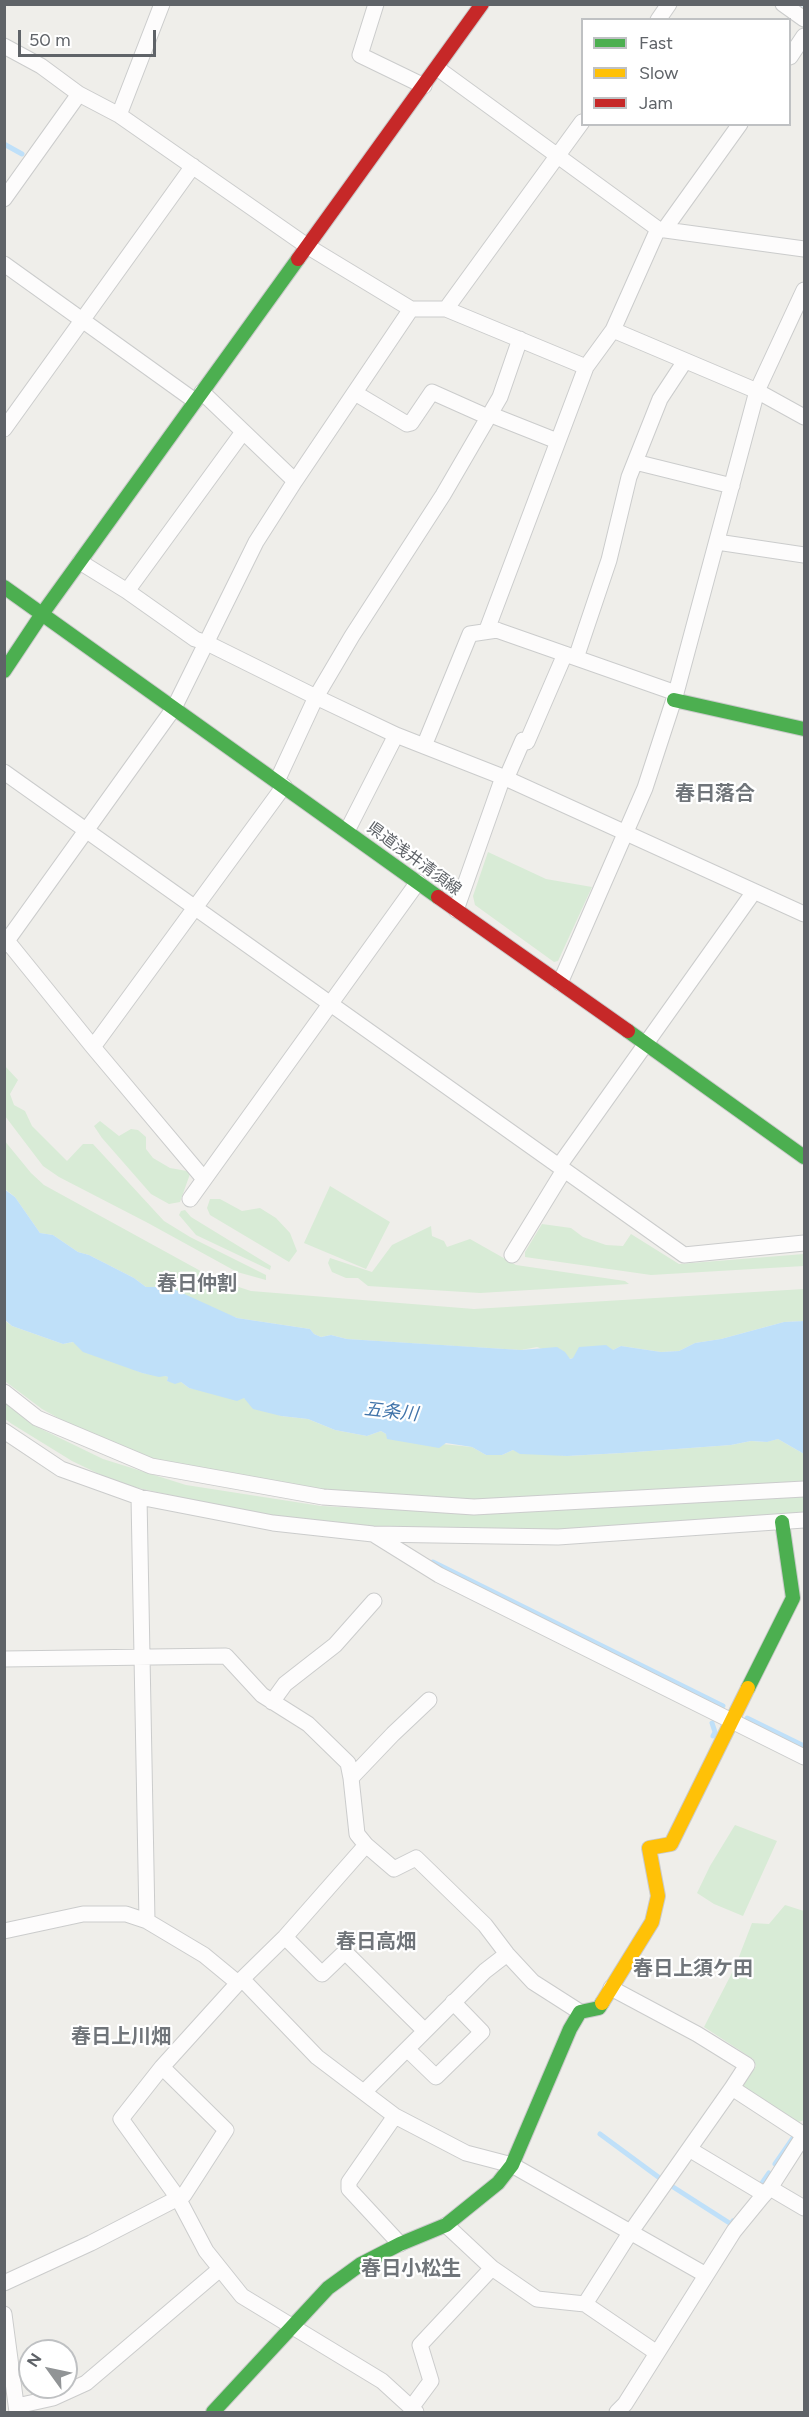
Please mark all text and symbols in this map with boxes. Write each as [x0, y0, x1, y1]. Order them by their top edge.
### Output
scale bar [21, 18, 159, 56]
legend [581, 18, 791, 126]
text: 50 m [29, 29, 71, 51]
text: Fast [639, 32, 673, 54]
text: Slow [639, 62, 678, 84]
text: Jam [639, 92, 673, 114]
district label: 春日落合 [675, 782, 755, 806]
street label: 県道浅井清須線 [363, 818, 465, 900]
district label: 春日仲割 [157, 1272, 237, 1296]
water label: 五条川 [363, 1398, 419, 1426]
district label: 春日高畑 [336, 1930, 416, 1954]
district label: 春日上須ケ田 [633, 1957, 753, 1981]
district label: 春日上川畑 [71, 2025, 171, 2049]
district label: 春日小松生 [361, 2257, 461, 2281]
north arrow [18, 2339, 78, 2399]
text: N [23, 2350, 45, 2370]

